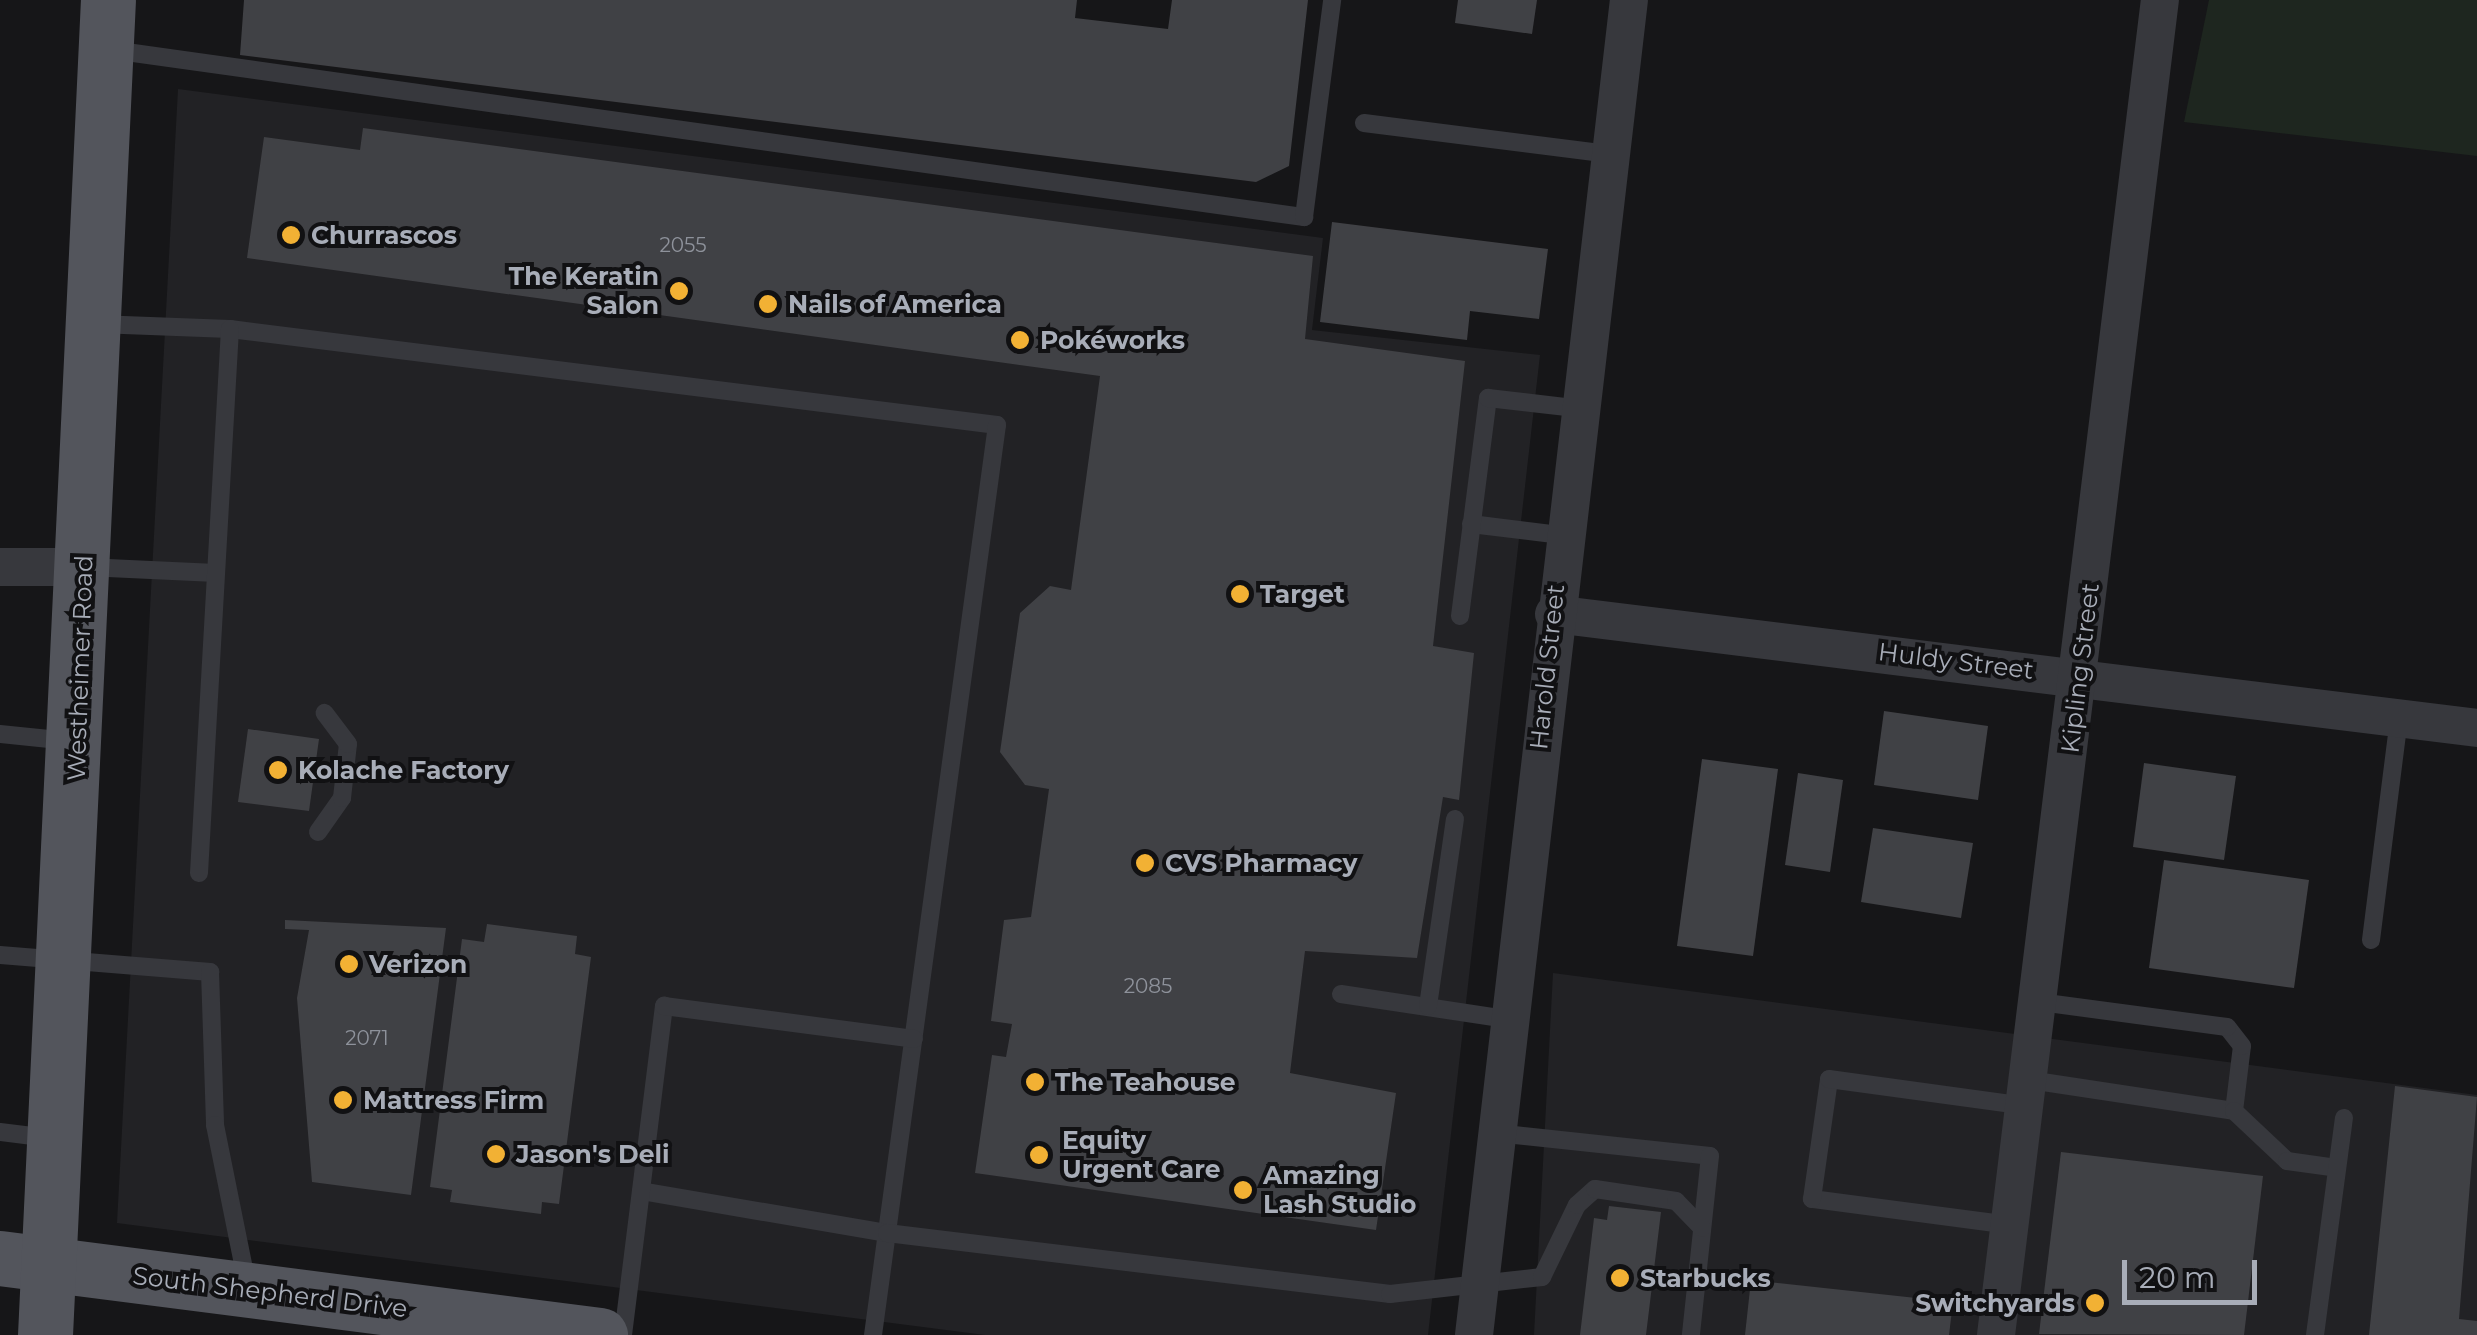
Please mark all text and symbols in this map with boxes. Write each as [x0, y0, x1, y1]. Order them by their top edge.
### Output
place label: Churrascos [311, 220, 457, 250]
marker: Churrascos [280, 224, 302, 246]
house number: 2055 [659, 233, 707, 257]
place label: The Keratin Salon [509, 262, 659, 321]
marker: The Keratin Salon [668, 280, 690, 302]
place label: Nails of America [788, 289, 1002, 319]
marker: Nails of America [757, 293, 779, 315]
place label: Pokéworks [1040, 325, 1185, 355]
marker: Pokéworks [1009, 329, 1031, 351]
street label: Westheimer Road [61, 554, 99, 782]
place label: Target [1260, 579, 1345, 609]
street label: Kipling Street [2055, 581, 2105, 755]
marker: Target [1229, 583, 1251, 605]
street label: Harold Street [1523, 583, 1571, 751]
street label: Huldy Street [1877, 637, 2035, 685]
place label: Kolache Factory [298, 755, 509, 785]
marker: Kolache Factory [267, 759, 289, 781]
place label: CVS Pharmacy [1165, 848, 1357, 878]
marker: CVS Pharmacy [1134, 852, 1156, 874]
place label: Verizon [369, 949, 467, 979]
marker: Verizon [338, 953, 360, 975]
house number: 2085 [1124, 974, 1172, 998]
house number: 2071 [345, 1026, 389, 1050]
place label: The Teahouse [1055, 1067, 1236, 1097]
marker: The Teahouse [1024, 1071, 1046, 1093]
place label: Mattress Firm [363, 1085, 544, 1115]
marker: Mattress Firm [332, 1089, 354, 1111]
place label: Equity Urgent Care [1062, 1126, 1221, 1185]
place label: Jason's Deli [516, 1139, 669, 1169]
marker: Equity Urgent Care [1026, 1142, 1052, 1168]
marker: Jason's Deli [485, 1143, 507, 1165]
place label: Amazing Lash Studio [1263, 1161, 1416, 1220]
marker: Amazing Lash Studio [1232, 1179, 1254, 1201]
scale bar [2127, 1240, 2262, 1302]
text: 20 m [2139, 1259, 2216, 1296]
street label: South Shepherd Drive [131, 1260, 409, 1324]
place label: Starbucks [1640, 1263, 1771, 1293]
marker: Starbucks [1609, 1267, 1631, 1289]
place label: Switchyards [1915, 1288, 2075, 1318]
marker: Switchyards [2084, 1292, 2106, 1314]

